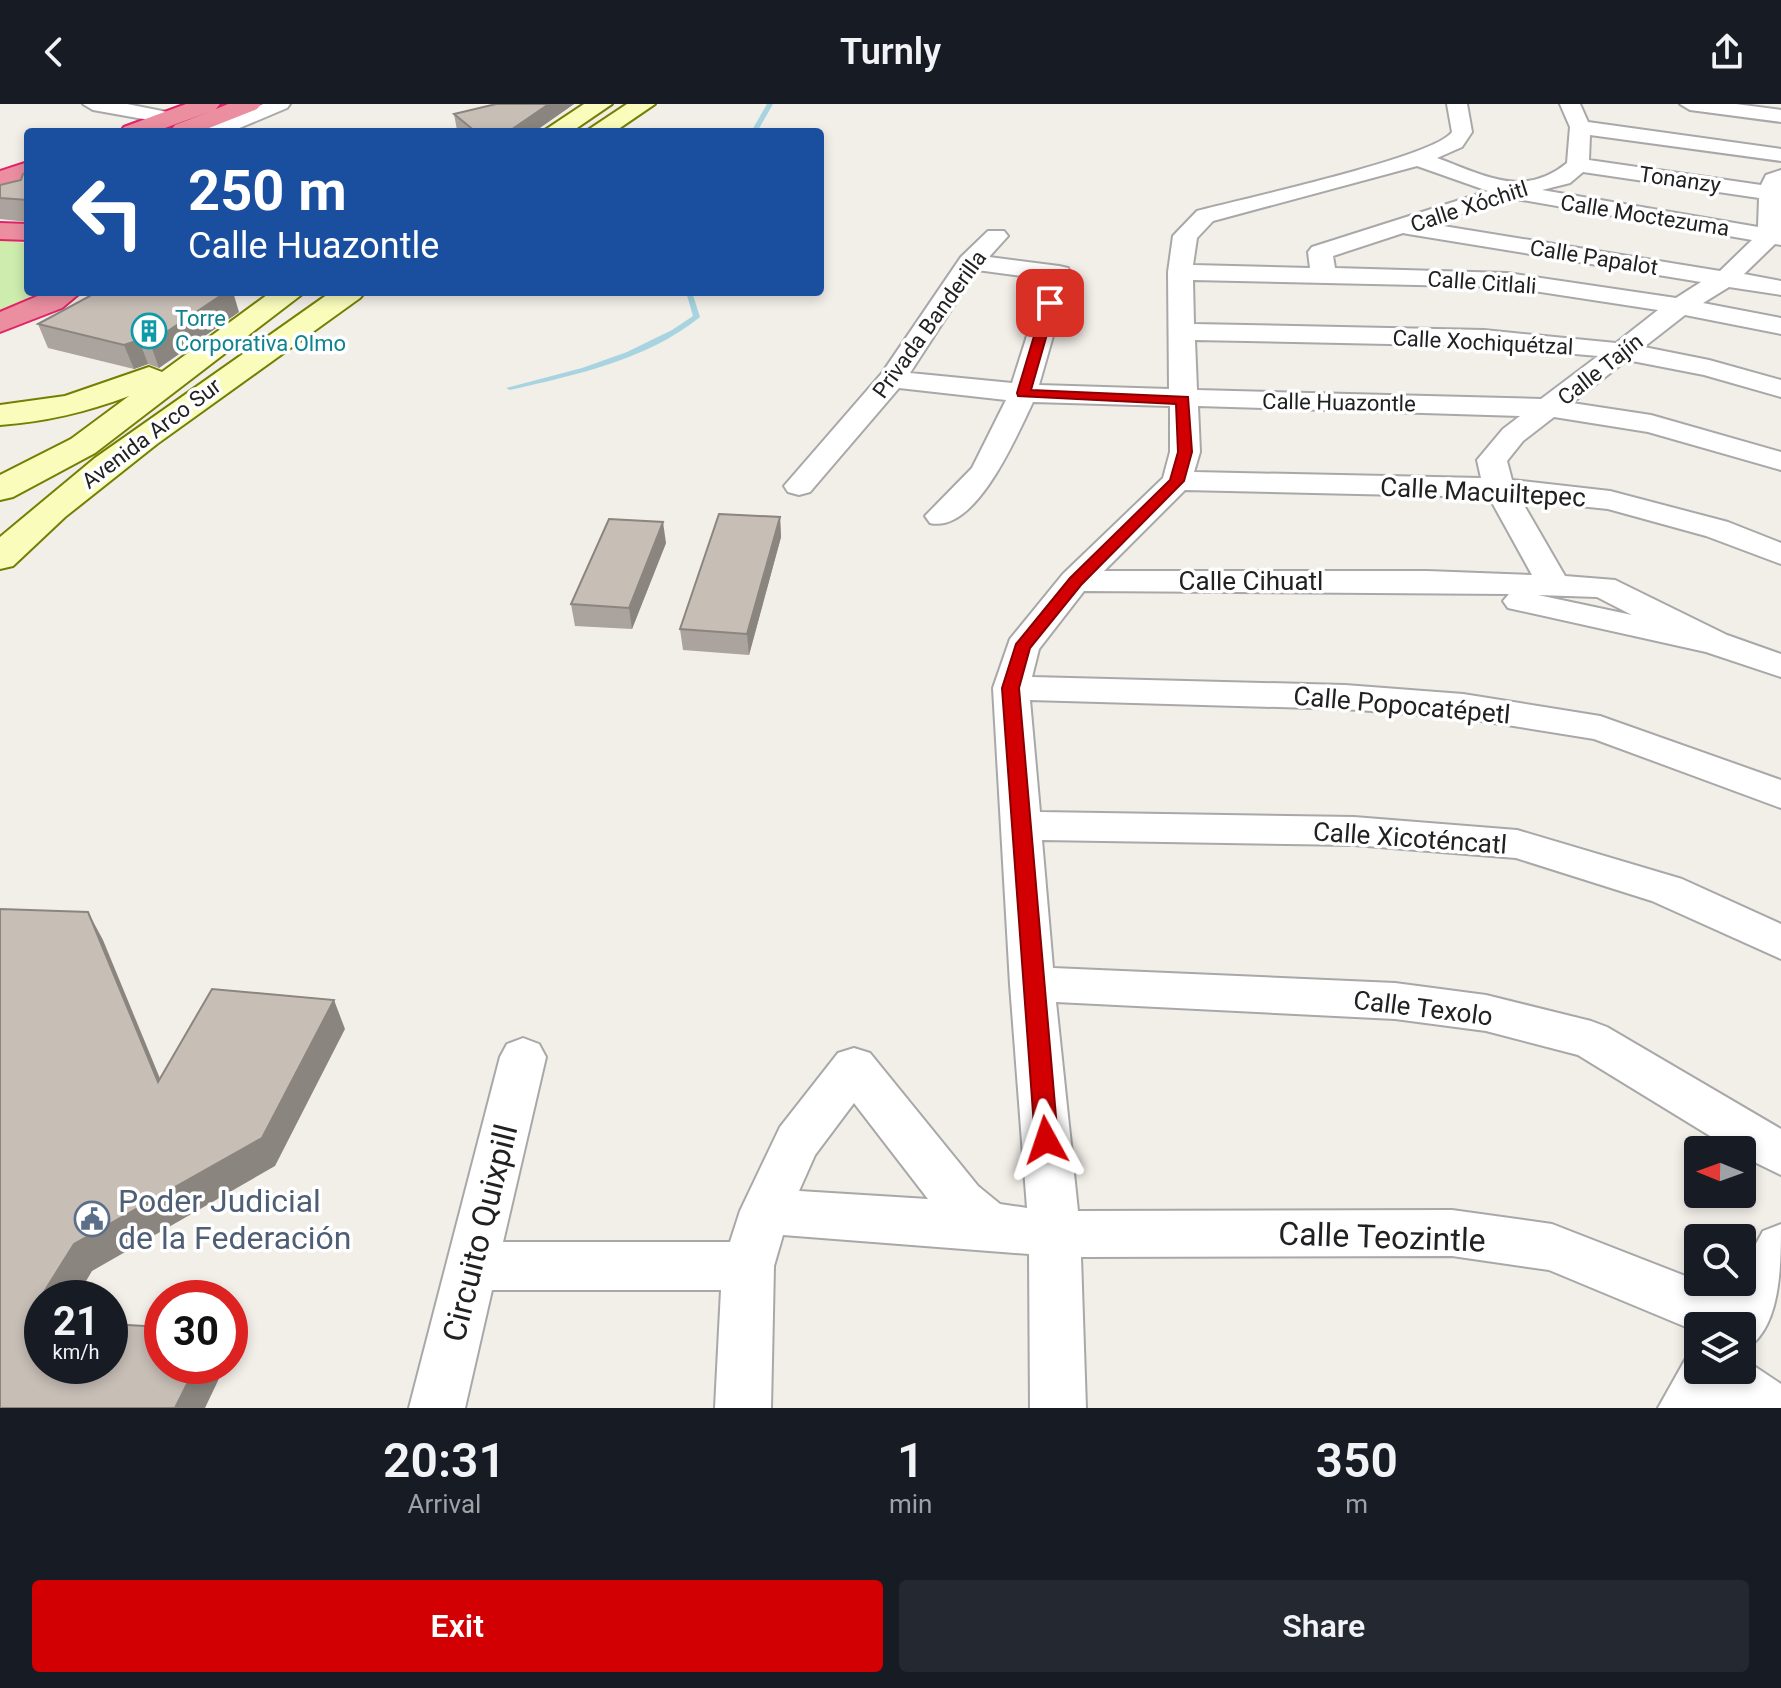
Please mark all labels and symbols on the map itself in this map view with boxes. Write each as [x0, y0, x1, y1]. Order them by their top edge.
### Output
street label: Tonanzy [1637, 161, 1723, 198]
street label: Calle Xóchitl [1407, 176, 1531, 237]
street label: Calle Moctezuma [1559, 190, 1731, 241]
street label: Calle Papalot [1528, 235, 1660, 280]
street label: Privada Banderilla [867, 246, 991, 403]
street label: Calle Citlali [1427, 266, 1537, 299]
pin [1016, 269, 1084, 337]
place label: Torre Corporativa Olmo [175, 306, 346, 356]
building icon: Torre Corporativa Olmo [130, 312, 168, 350]
street label: Calle Xochiquétzal [1392, 325, 1574, 360]
street label: Calle Tajín [1553, 329, 1648, 410]
street label: Avenida Arco Sur [77, 373, 226, 494]
street label: Calle Huazontle [1262, 389, 1416, 416]
street label: Calle Macuiltepec [1380, 472, 1586, 512]
street label: Calle Cihuatl [1179, 566, 1323, 596]
street label: Calle Popocatépetl [1292, 681, 1512, 729]
street label: Calle Xicoténcatl [1312, 816, 1508, 860]
street label: Calle Texolo [1352, 985, 1494, 1031]
position arrow [1004, 1098, 1088, 1182]
street label: Circuito Quixpill [435, 1121, 525, 1345]
north arrow [1684, 1136, 1756, 1208]
place label: Poder Judicial de la Federación [118, 1182, 352, 1257]
public building icon: Poder Judicial de la Federación [73, 1200, 111, 1238]
street label: Calle Teozintle [1278, 1214, 1486, 1260]
speed limit sign: 30 [144, 1280, 248, 1384]

